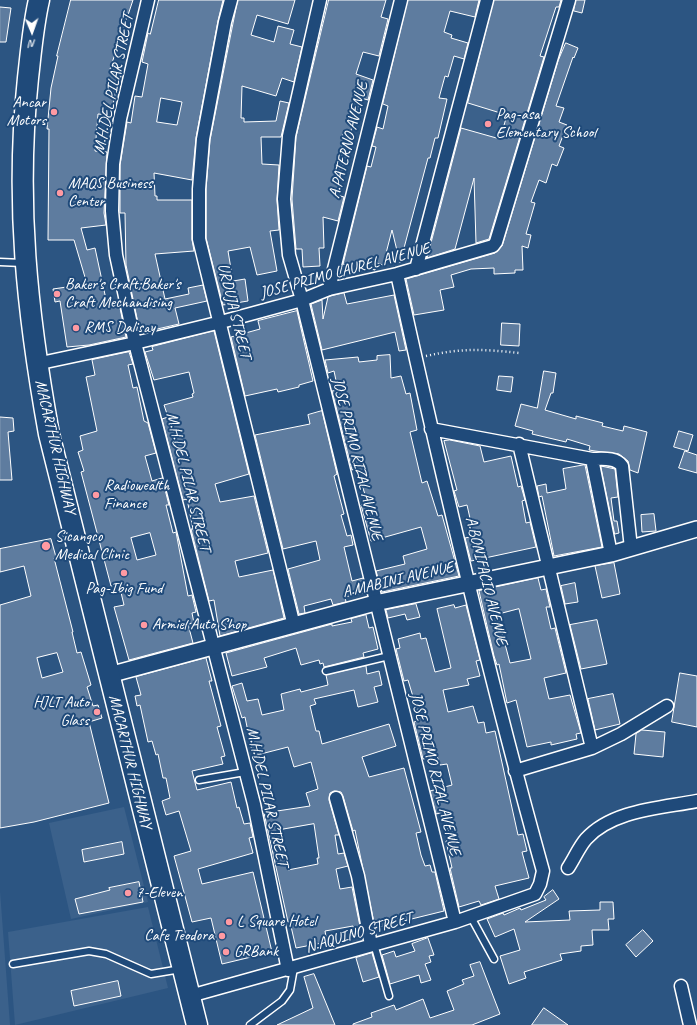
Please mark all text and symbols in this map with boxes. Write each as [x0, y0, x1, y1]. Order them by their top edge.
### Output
north arrow [12, 12, 52, 52]
street label: M.H.DEL PILAR STREET [90, 12, 138, 156]
text: N [29, 37, 36, 51]
street label: A.PATERNO AVENUE [325, 80, 373, 200]
place label: Ancar Motors [7, 93, 46, 131]
place label: Pag-asa Elementary School [496, 105, 596, 143]
marker: Ancar Motors [49, 107, 59, 117]
marker: Pag-asa Elementary School [483, 119, 493, 129]
place label: MAQS Business Center [68, 174, 153, 212]
marker: MAQS Business Center [55, 188, 65, 198]
street label: JOSE PRIMO LAUREL AVENUE [258, 239, 432, 303]
street label: URDUJA STREET [213, 261, 255, 361]
place label: Baker's Craft;Baker's Craft Mechandising [65, 275, 180, 313]
marker: Baker's Craft;Baker's Craft Mechandising [52, 289, 62, 299]
place label: RMS Dalisay [84, 318, 155, 338]
marker: RMS Dalisay [71, 323, 81, 333]
street label: JOSE PRIMO RIZAL AVENUE [327, 376, 387, 542]
street label: MACARTHUR HIGHWAY [30, 378, 80, 516]
street label: M.H.DEL PILAR STREET [161, 410, 215, 554]
place label: Radiowealth Finance [104, 476, 170, 514]
marker: Radiowealth Finance [91, 490, 101, 500]
street label: A.BONIFACIO AVENUE [461, 515, 511, 647]
place label: Sicangco Medical Clinic [55, 527, 129, 565]
marker: Sicangco Medical Clinic [40, 540, 52, 552]
street label: A.MABINI AVENUE [341, 558, 455, 602]
marker: Pag-Ibig Fund [119, 568, 129, 578]
place label: Pag-Ibig Fund [85, 579, 163, 599]
place label: Armiel Auto Shop [152, 615, 246, 635]
marker: Armiel Auto Shop [139, 620, 149, 630]
street label: JOSE PRIMO RIZAL AVENUE [405, 691, 465, 857]
place label: HJLT Auto Glass [33, 693, 89, 731]
street label: MACARTHUR HIGHWAY [104, 693, 156, 831]
marker: HJLT Auto Glass [92, 707, 102, 717]
street label: M.H.DEL PILAR STREET [242, 725, 292, 869]
place label: 7-Eleven [136, 883, 182, 903]
marker: 7-Eleven [123, 888, 133, 898]
street label: N.AQUINO STREET [303, 909, 415, 957]
place label: L Square Hotel [237, 912, 316, 932]
marker: L Square Hotel [224, 917, 234, 927]
place label: Cafe Teodora [144, 926, 214, 946]
marker: Cafe Teodora [217, 931, 227, 941]
place label: GRBank [234, 942, 278, 962]
marker: GRBank [221, 947, 231, 957]

